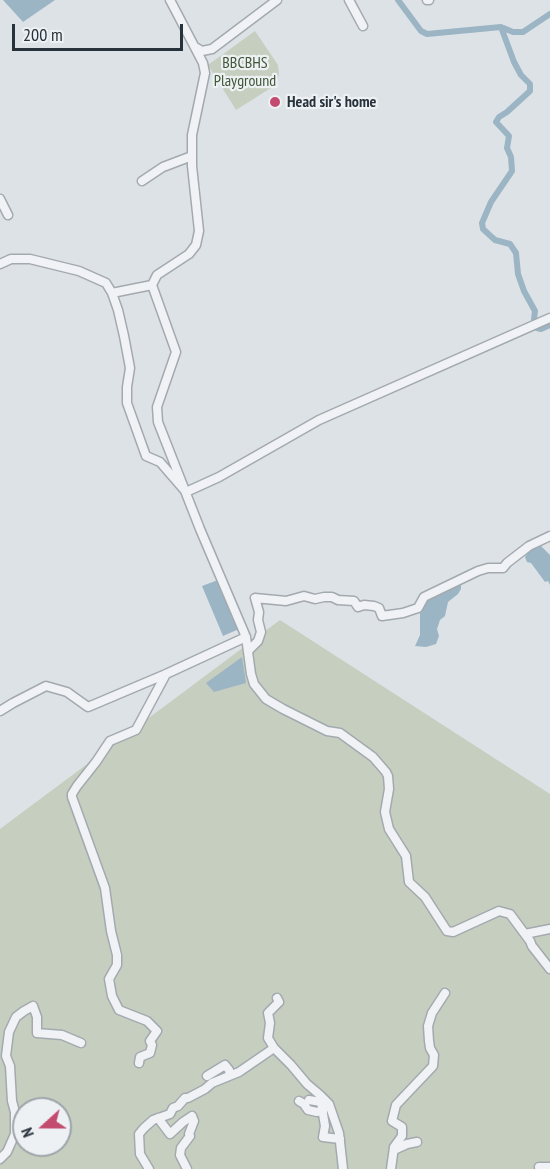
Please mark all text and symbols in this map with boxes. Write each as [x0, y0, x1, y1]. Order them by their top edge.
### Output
scale bar [15, 12, 186, 50]
text: 200 m [23, 23, 63, 46]
park label: BBCBHS Playground [214, 53, 276, 91]
place label: Head sir's home [287, 92, 376, 112]
marker: Head sir's home [268, 95, 282, 109]
north arrow [12, 1097, 72, 1157]
text: N [16, 1125, 38, 1140]

